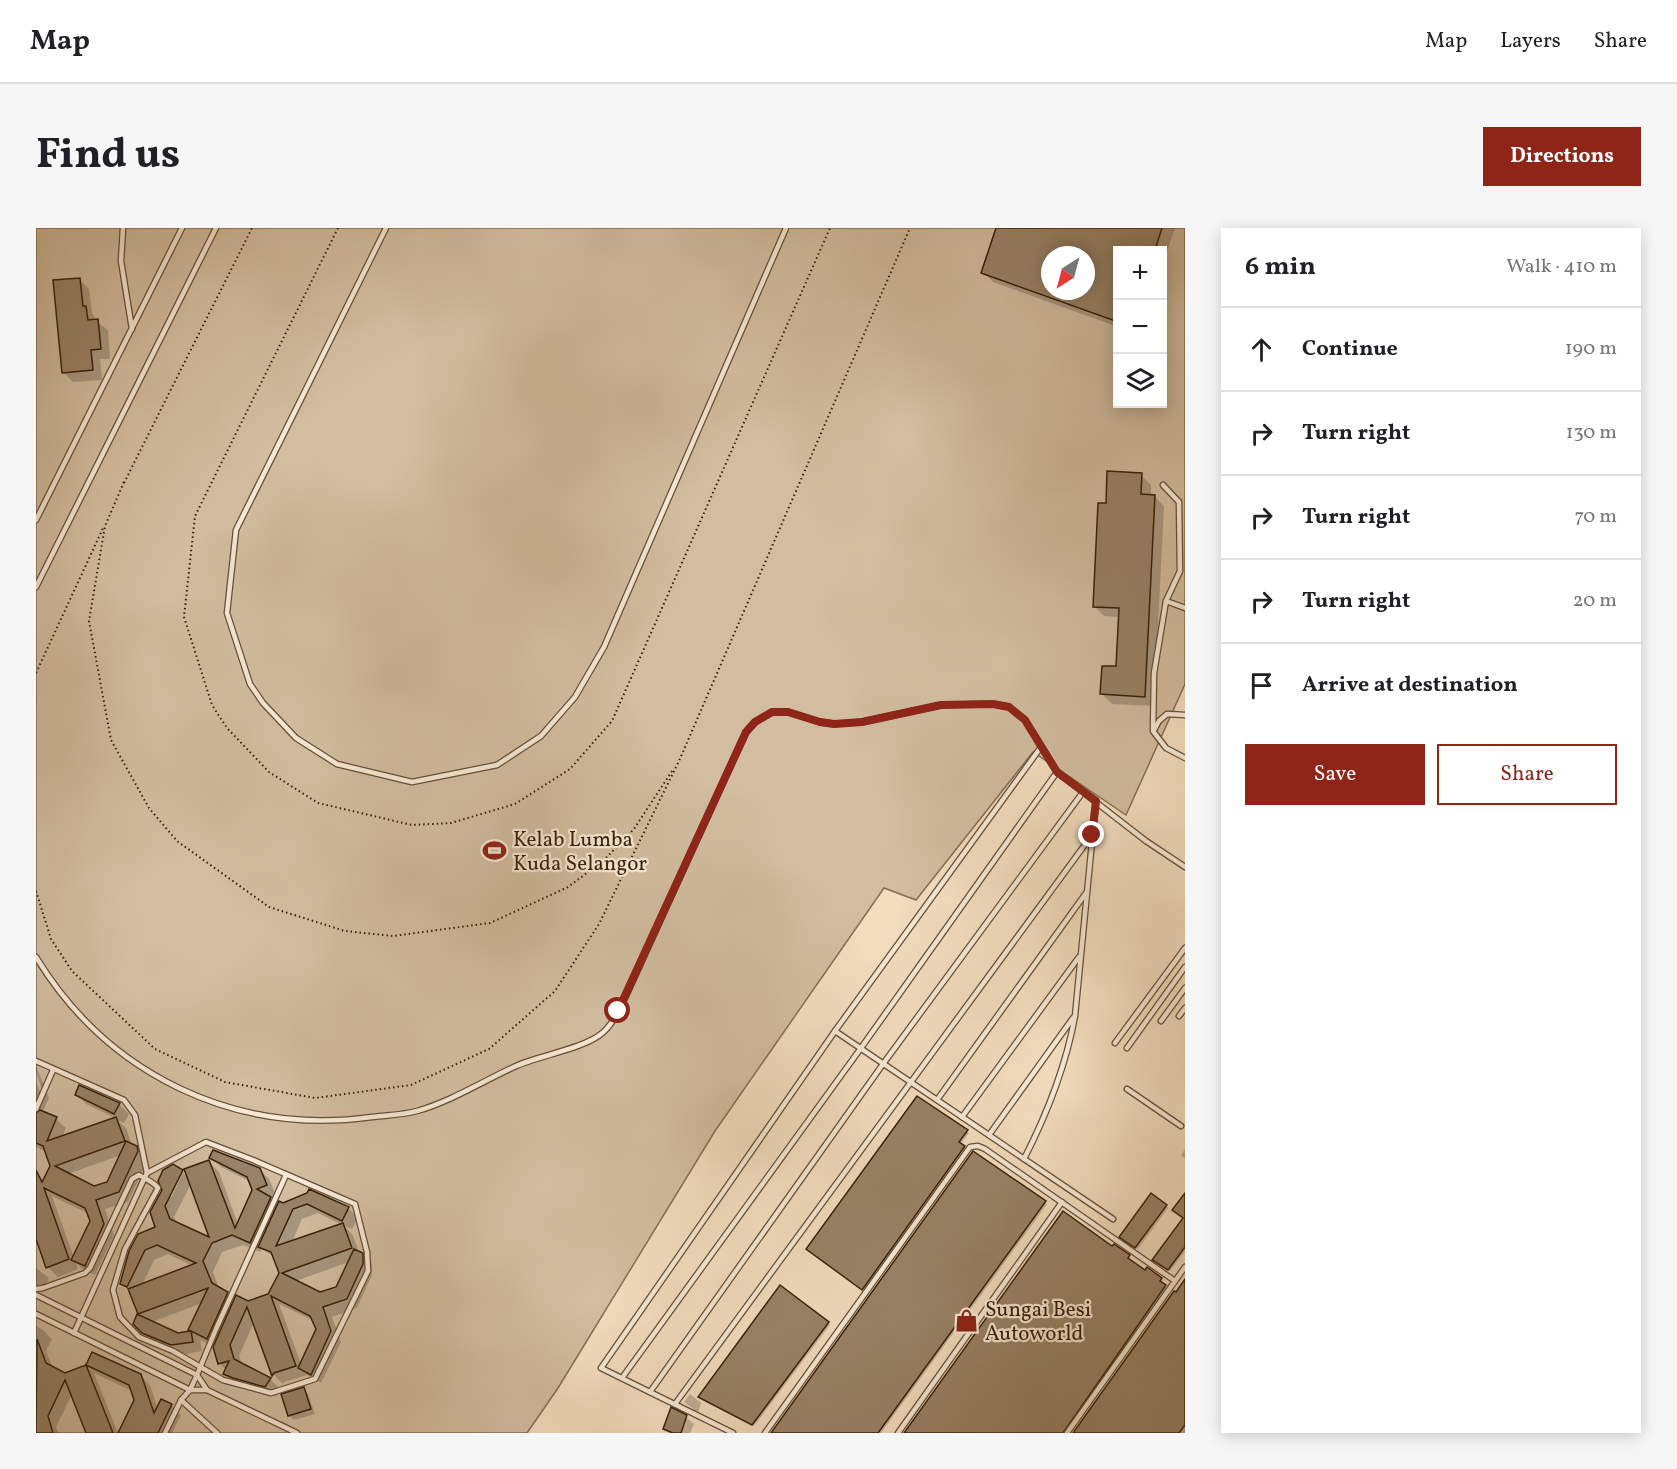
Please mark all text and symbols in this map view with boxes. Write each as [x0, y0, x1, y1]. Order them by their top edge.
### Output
text: Map [30, 22, 90, 61]
text: Map [1425, 27, 1467, 56]
text: Layers [1500, 27, 1561, 56]
text: Share [1594, 27, 1647, 56]
text: Find us [36, 127, 180, 186]
button: Directions [1483, 127, 1641, 186]
north arrow [1041, 246, 1095, 300]
map controls [1113, 246, 1167, 408]
button: + [1113, 246, 1167, 300]
text: 6 min [1245, 249, 1316, 285]
text: Walk · 410 m [1506, 253, 1617, 281]
button: − [1113, 300, 1167, 354]
icon: ahead [1245, 333, 1278, 366]
text: Continue [1302, 334, 1398, 365]
text: 190 m [1565, 335, 1617, 363]
button: layers [1113, 354, 1167, 408]
icon: right [1245, 417, 1278, 450]
text: Turn right [1302, 418, 1410, 449]
text: 130 m [1566, 419, 1617, 447]
icon: right [1245, 501, 1278, 534]
text: Turn right [1302, 502, 1410, 533]
text: 70 m [1574, 503, 1617, 531]
icon: right [1245, 585, 1278, 618]
text: Turn right [1302, 586, 1410, 617]
text: 20 m [1573, 587, 1617, 615]
icon: arrive [1245, 669, 1278, 702]
text: Arrive at destination [1302, 670, 1518, 701]
button: Save [1245, 744, 1425, 805]
button: Share [1437, 744, 1617, 805]
route end [1078, 821, 1104, 847]
place label: Kelab Lumba Kuda Selangor [513, 826, 647, 879]
sports icon: Kelab Lumba Kuda Selangor [482, 838, 508, 864]
route start [604, 997, 630, 1023]
place label: Sungai Besi Autoworld [985, 1296, 1091, 1349]
shop icon: Sungai Besi Autoworld [954, 1308, 980, 1334]

